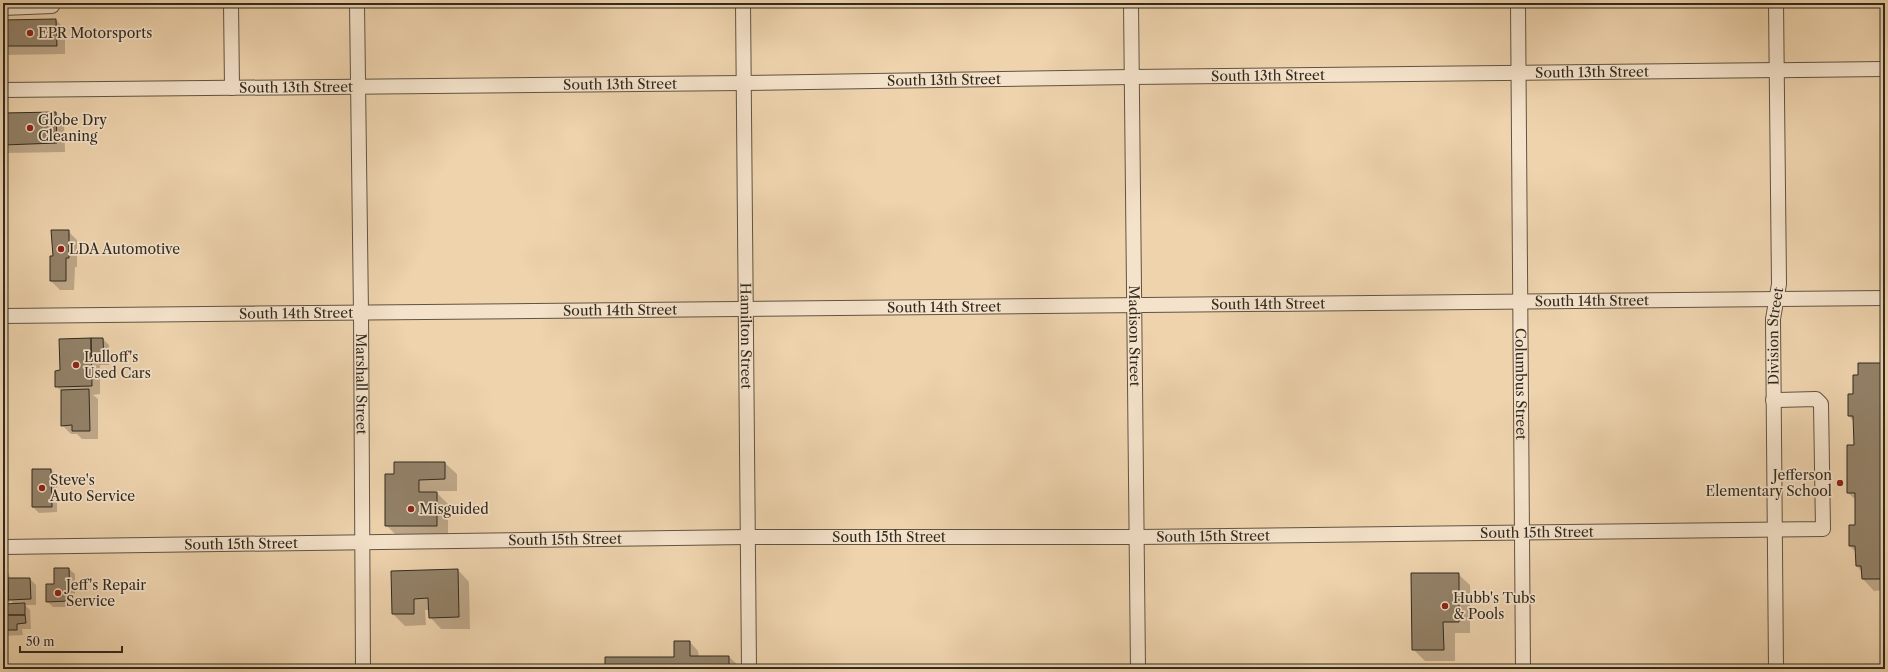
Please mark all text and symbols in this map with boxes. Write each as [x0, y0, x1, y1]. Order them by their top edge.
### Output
place label: EPR Motorsports [38, 24, 152, 42]
marker: EPR Motorsports [25, 28, 35, 38]
street label: South 13th Street [1535, 63, 1649, 82]
street label: South 13th Street [1211, 66, 1325, 85]
street label: South 13th Street [887, 70, 1001, 90]
street label: South 13th Street [563, 75, 677, 94]
street label: South 13th Street [239, 78, 353, 97]
place label: Globe Dry Cleaning [38, 111, 107, 145]
marker: Globe Dry Cleaning [25, 123, 35, 133]
place label: LDA Automotive [69, 240, 180, 258]
marker: LDA Automotive [56, 244, 66, 254]
street label: Hamilton Street [737, 283, 755, 389]
street label: Madison Street [1125, 285, 1144, 387]
street label: Division Street [1764, 286, 1787, 385]
street label: South 14th Street [1535, 291, 1649, 310]
street label: South 14th Street [1211, 294, 1325, 313]
street label: South 14th Street [887, 297, 1001, 317]
street label: South 14th Street [563, 301, 677, 320]
street label: South 14th Street [239, 304, 353, 323]
street label: Columbus Street [1511, 328, 1530, 440]
street label: Marshall Street [352, 333, 371, 435]
place label: Lulloff's Used Cars [84, 348, 151, 382]
marker: Lulloff's Used Cars [71, 360, 81, 370]
place label: Jefferson Elementary School [1706, 466, 1832, 500]
place label: Steve's Auto Service [49, 471, 135, 505]
marker: Jefferson Elementary School [1835, 478, 1845, 488]
marker: Steve's Auto Service [37, 483, 47, 493]
place label: Misguided [419, 500, 489, 518]
marker: Misguided [406, 504, 416, 514]
street label: South 15th Street [1480, 523, 1594, 542]
street label: South 15th Street [1156, 526, 1270, 546]
street label: South 15th Street [832, 528, 946, 546]
street label: South 15th Street [508, 530, 622, 549]
street label: South 15th Street [184, 534, 298, 554]
place label: Jeff's Repair Service [64, 576, 146, 610]
marker: Jeff's Repair Service [53, 588, 63, 598]
place label: Hubb's Tubs & Pools [1453, 589, 1536, 623]
marker: Hubb's Tubs & Pools [1440, 601, 1450, 611]
scale bar [20, 628, 122, 654]
text: 50 m [26, 634, 55, 649]

